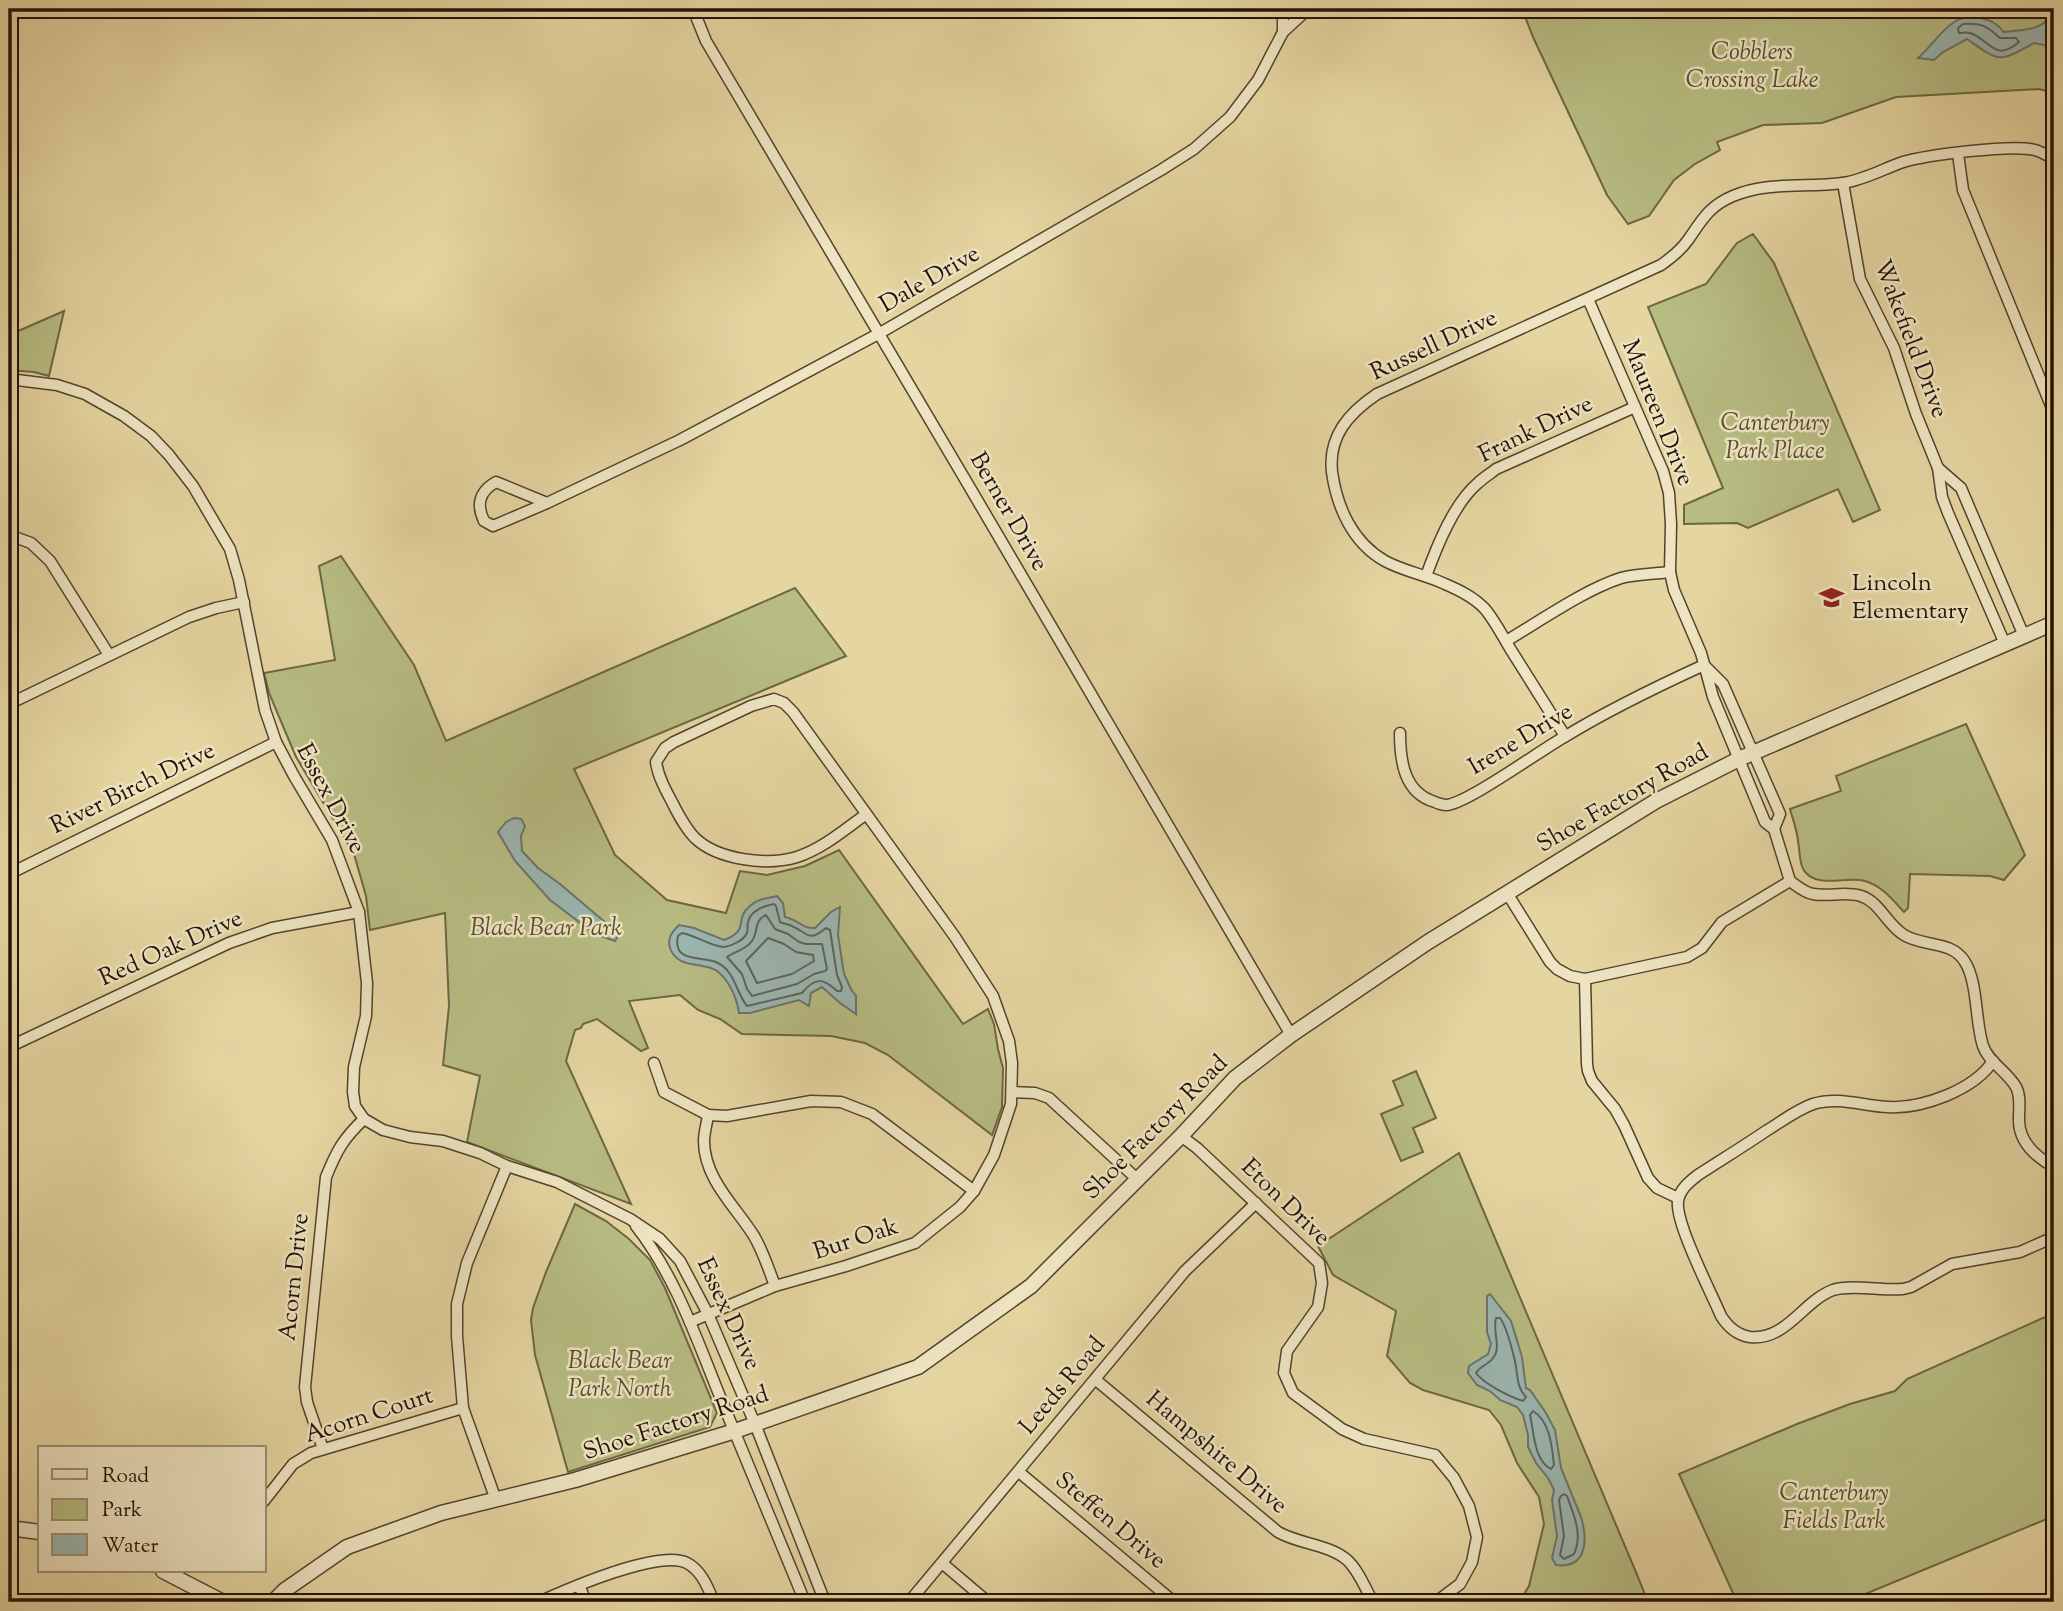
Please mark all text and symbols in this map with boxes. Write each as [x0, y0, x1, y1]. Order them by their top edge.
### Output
park label: Cobblers Crossing Lake [1686, 36, 1818, 98]
street label: Dale Drive [874, 238, 986, 322]
street label: Wakefield Drive [1864, 255, 1956, 423]
street label: Russell Drive [1365, 302, 1503, 390]
street label: Maureen Drive [1612, 335, 1702, 491]
street label: Frank Drive [1473, 388, 1599, 472]
park label: Canterbury Park Place [1720, 407, 1830, 469]
street label: Berner Drive [960, 446, 1056, 578]
place label: Lincoln Elementary [1852, 567, 1969, 629]
school or university icon: Lincoln Elementary [1818, 584, 1846, 612]
street label: Irene Drive [1463, 696, 1579, 784]
street label: River Birch Drive [45, 734, 221, 844]
street label: Shoe Factory Road [1531, 736, 1716, 862]
street label: Essex Drive [287, 738, 373, 860]
street label: Red Oak Drive [94, 902, 248, 996]
park label: Black Bear Park [470, 912, 622, 946]
street label: Shoe Factory Road [1076, 1047, 1237, 1208]
street label: Eton Drive [1233, 1152, 1337, 1254]
street label: Bur Oak [809, 1210, 903, 1270]
street label: Acorn Drive [271, 1211, 319, 1343]
street label: Essex Drive [687, 1252, 769, 1376]
street label: Leeds Road [1012, 1329, 1115, 1442]
park label: Black Bear Park North [568, 1345, 672, 1407]
street label: Shoe Factory Road [579, 1378, 774, 1470]
street label: Acorn Court [300, 1379, 438, 1453]
street label: Hampshire Drive [1138, 1383, 1294, 1523]
legend [38, 1446, 266, 1572]
text: Road [102, 1462, 149, 1492]
street label: Steffen Drive [1047, 1464, 1173, 1578]
park label: Canterbury Fields Park [1779, 1477, 1889, 1539]
text: Park [102, 1496, 143, 1526]
text: Water [102, 1532, 159, 1562]

